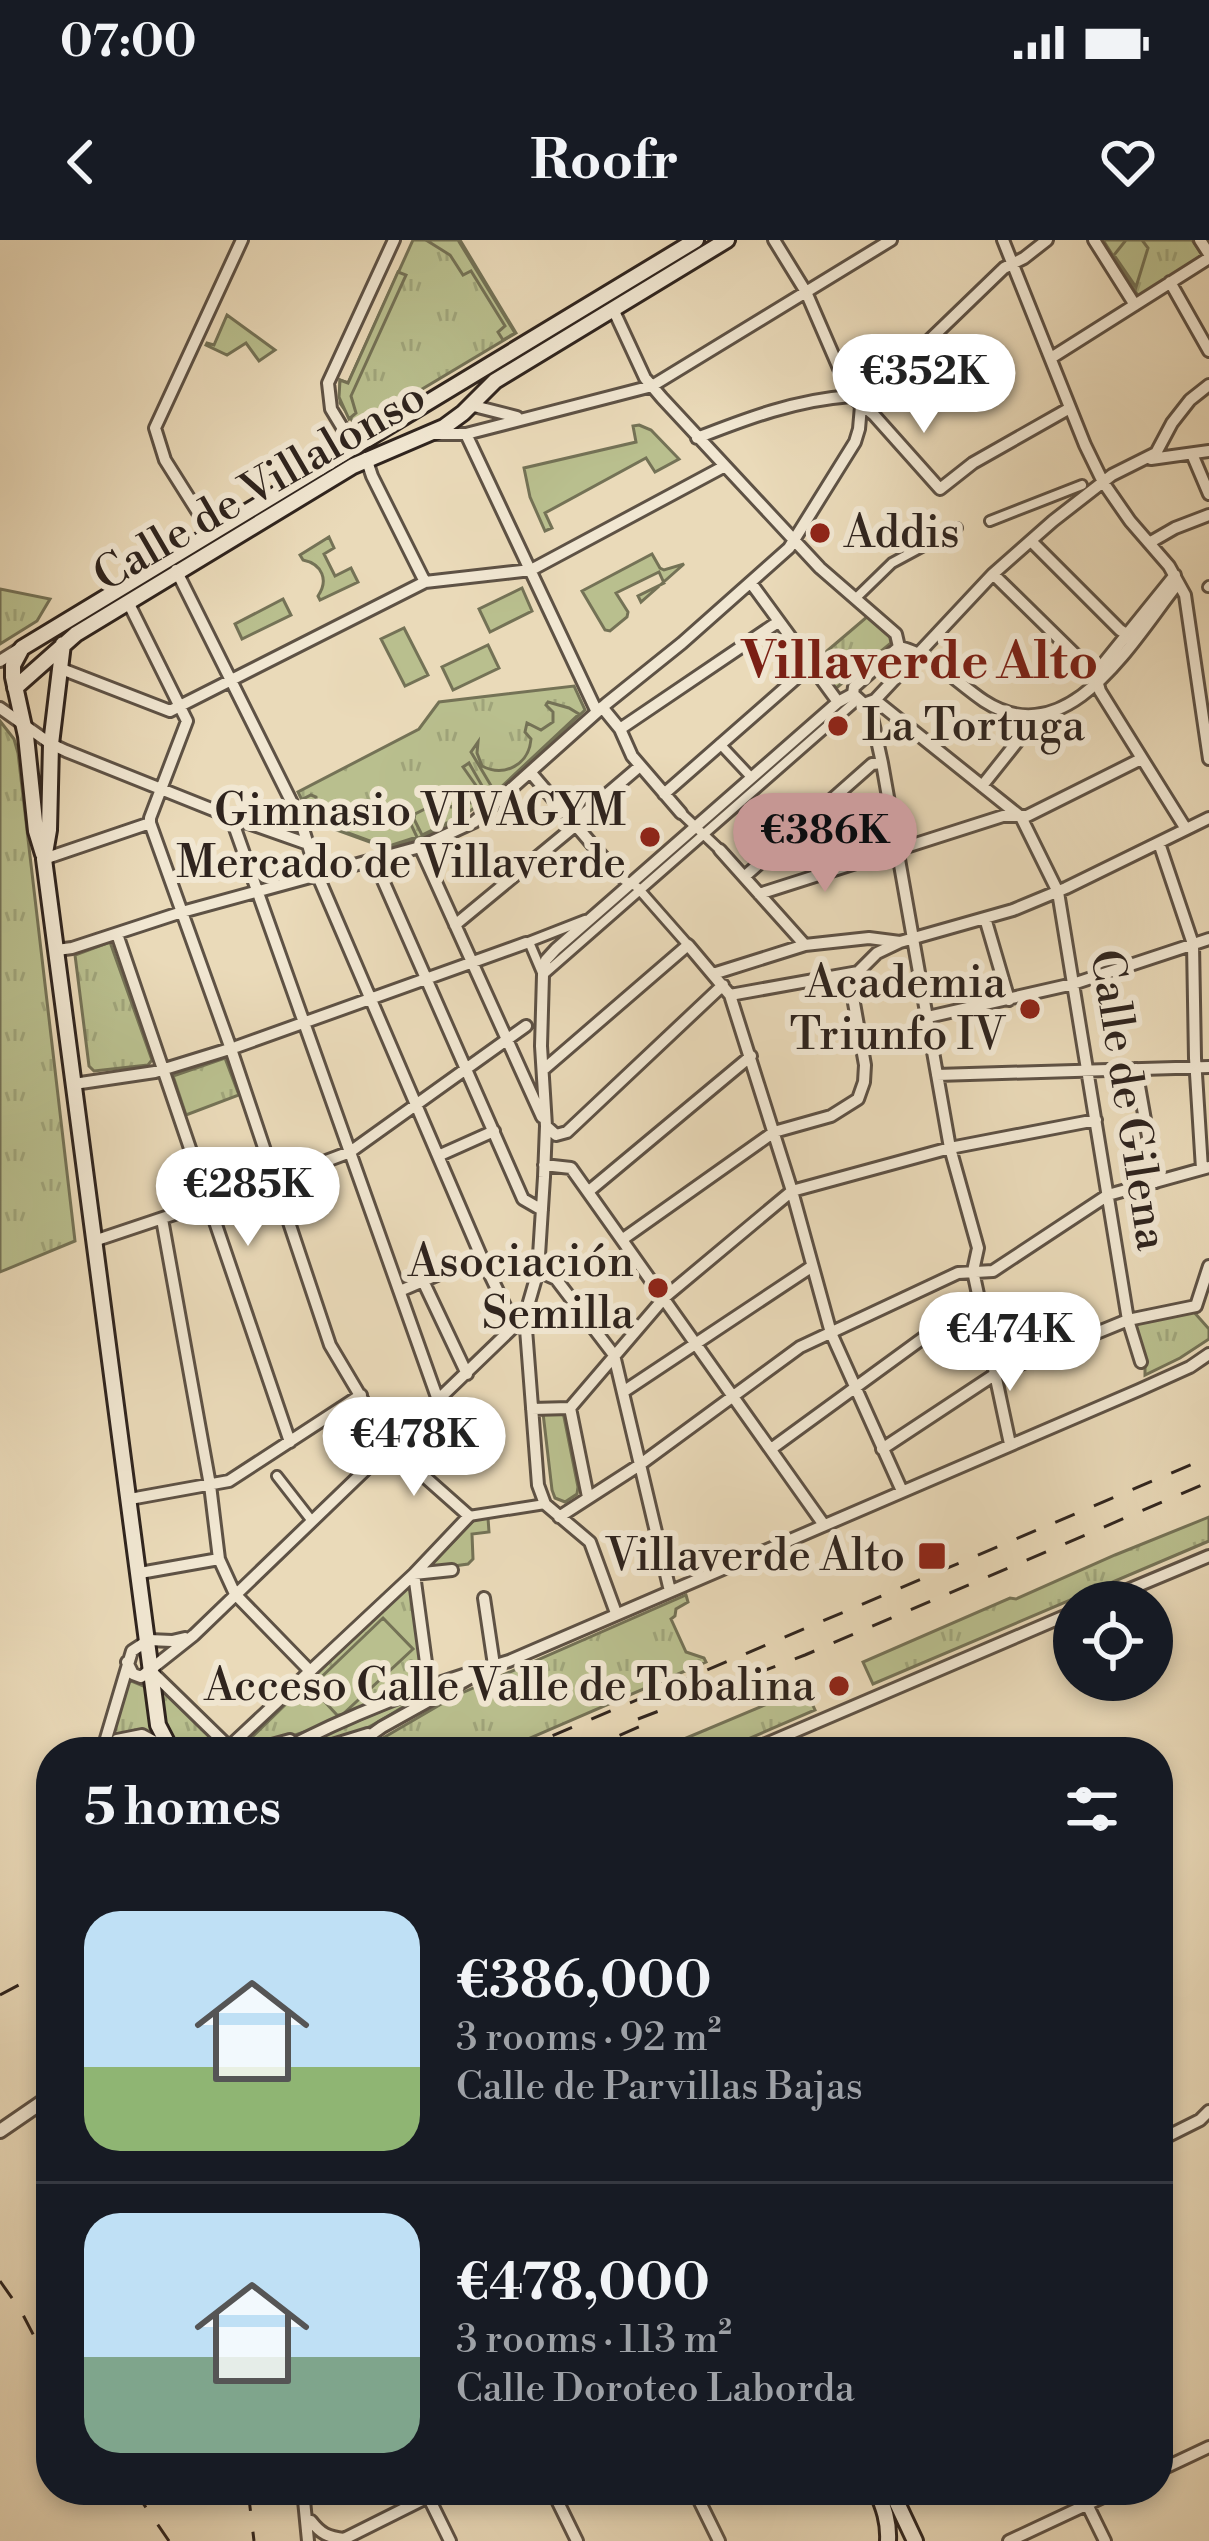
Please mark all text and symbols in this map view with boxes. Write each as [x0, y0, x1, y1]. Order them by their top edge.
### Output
text: 07:00 [60, 14, 197, 71]
text: Roofr [530, 128, 679, 196]
icon: back [48, 129, 114, 195]
icon: heart [1095, 129, 1161, 195]
pin: €352K [840, 334, 1008, 436]
text: €352K [859, 348, 989, 397]
street label: Calle de Villalonso [84, 369, 436, 605]
place label: Addis [843, 505, 960, 562]
marker: Addis [807, 520, 833, 546]
district label: Villaverde Alto [740, 631, 1098, 695]
place label: La Tortuga [862, 698, 1085, 755]
marker: La Tortuga [825, 713, 851, 739]
place label: Gimnasio VIVAGYM Mercado de Villaverde [176, 783, 626, 892]
pin: €386K [741, 793, 909, 895]
text: €386K [760, 807, 890, 856]
marker: Gimnasio VIVAGYM Mercado de Villaverde [637, 824, 663, 850]
street label: Calle de Gilena [1076, 946, 1180, 1255]
place label: Academia Triunfo IV [789, 955, 1007, 1064]
marker: Academia Triunfo IV [1017, 996, 1043, 1022]
pin: €285K [164, 1147, 332, 1249]
text: €285K [183, 1161, 313, 1210]
place label: Asociación Semilla [407, 1234, 634, 1343]
marker: Asociación Semilla [645, 1275, 671, 1301]
pin: €474K [926, 1292, 1094, 1394]
text: €474K [946, 1306, 1074, 1355]
pin: €478K [330, 1397, 498, 1499]
text: €478K [350, 1411, 478, 1460]
place label: Villaverde Alto [605, 1528, 905, 1585]
marker: Villaverde Alto [916, 1540, 948, 1572]
map controls [1053, 1581, 1173, 1701]
button: locate [1053, 1581, 1173, 1701]
place label: Acceso Calle Valle de Tobalina [203, 1658, 815, 1715]
marker: Acceso Calle Valle de Tobalina [826, 1673, 852, 1699]
icon: filters [1059, 1776, 1125, 1842]
text: 5 homes [84, 1777, 281, 1841]
text: €386,000 [456, 1950, 711, 2014]
icon: home [180, 1959, 324, 2103]
text: 3 rooms · 92 m² [456, 2014, 721, 2063]
text: Calle de Parvillas Bajas [456, 2063, 863, 2112]
text: €478,000 [456, 2252, 710, 2316]
icon: home [180, 2261, 324, 2405]
text: 3 rooms · 113 m² [456, 2316, 732, 2365]
text: Calle Doroteo Laborda [456, 2365, 855, 2414]

